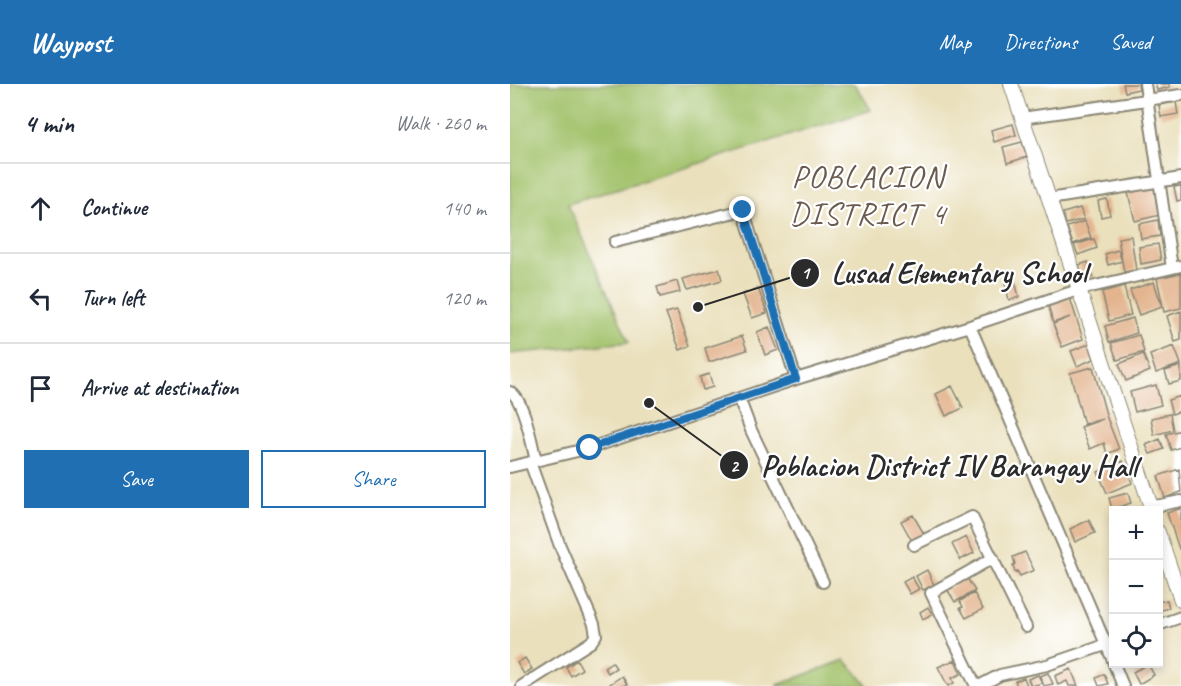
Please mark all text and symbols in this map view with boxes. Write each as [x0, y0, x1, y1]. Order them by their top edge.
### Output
text: Waypost [30, 25, 111, 60]
text: Map [939, 29, 971, 55]
text: Directions [1004, 29, 1077, 55]
text: Saved [1110, 29, 1151, 55]
text: 4 min [24, 107, 74, 140]
text: Walk · 260 m [396, 111, 486, 136]
district label: POBLACION DISTRICT 4 [789, 156, 949, 234]
icon: ahead [24, 192, 57, 225]
text: Continue [81, 194, 147, 222]
text: 140 m [443, 196, 486, 221]
route end [729, 196, 755, 222]
callout: Lusad Elementary School [790, 249, 1099, 297]
text: Lusad Elementary School [831, 254, 1092, 293]
text: 1 [801, 262, 811, 284]
icon: left [24, 282, 57, 315]
text: Turn left [81, 284, 145, 312]
text: 120 m [443, 286, 486, 311]
icon: arrive [24, 372, 57, 405]
text: Arrive at destination [81, 374, 238, 402]
route start [576, 434, 602, 460]
callout: Poblacion District IV Barangay Hall [719, 441, 1150, 489]
text: Poblacion District IV Barangay Hall [761, 447, 1143, 485]
button: Save [24, 450, 249, 508]
button: Share [261, 450, 486, 508]
text: 2 [730, 455, 740, 477]
map controls [1109, 506, 1163, 668]
button: + [1109, 506, 1163, 560]
button: − [1109, 560, 1163, 614]
button: locate [1109, 614, 1163, 668]

